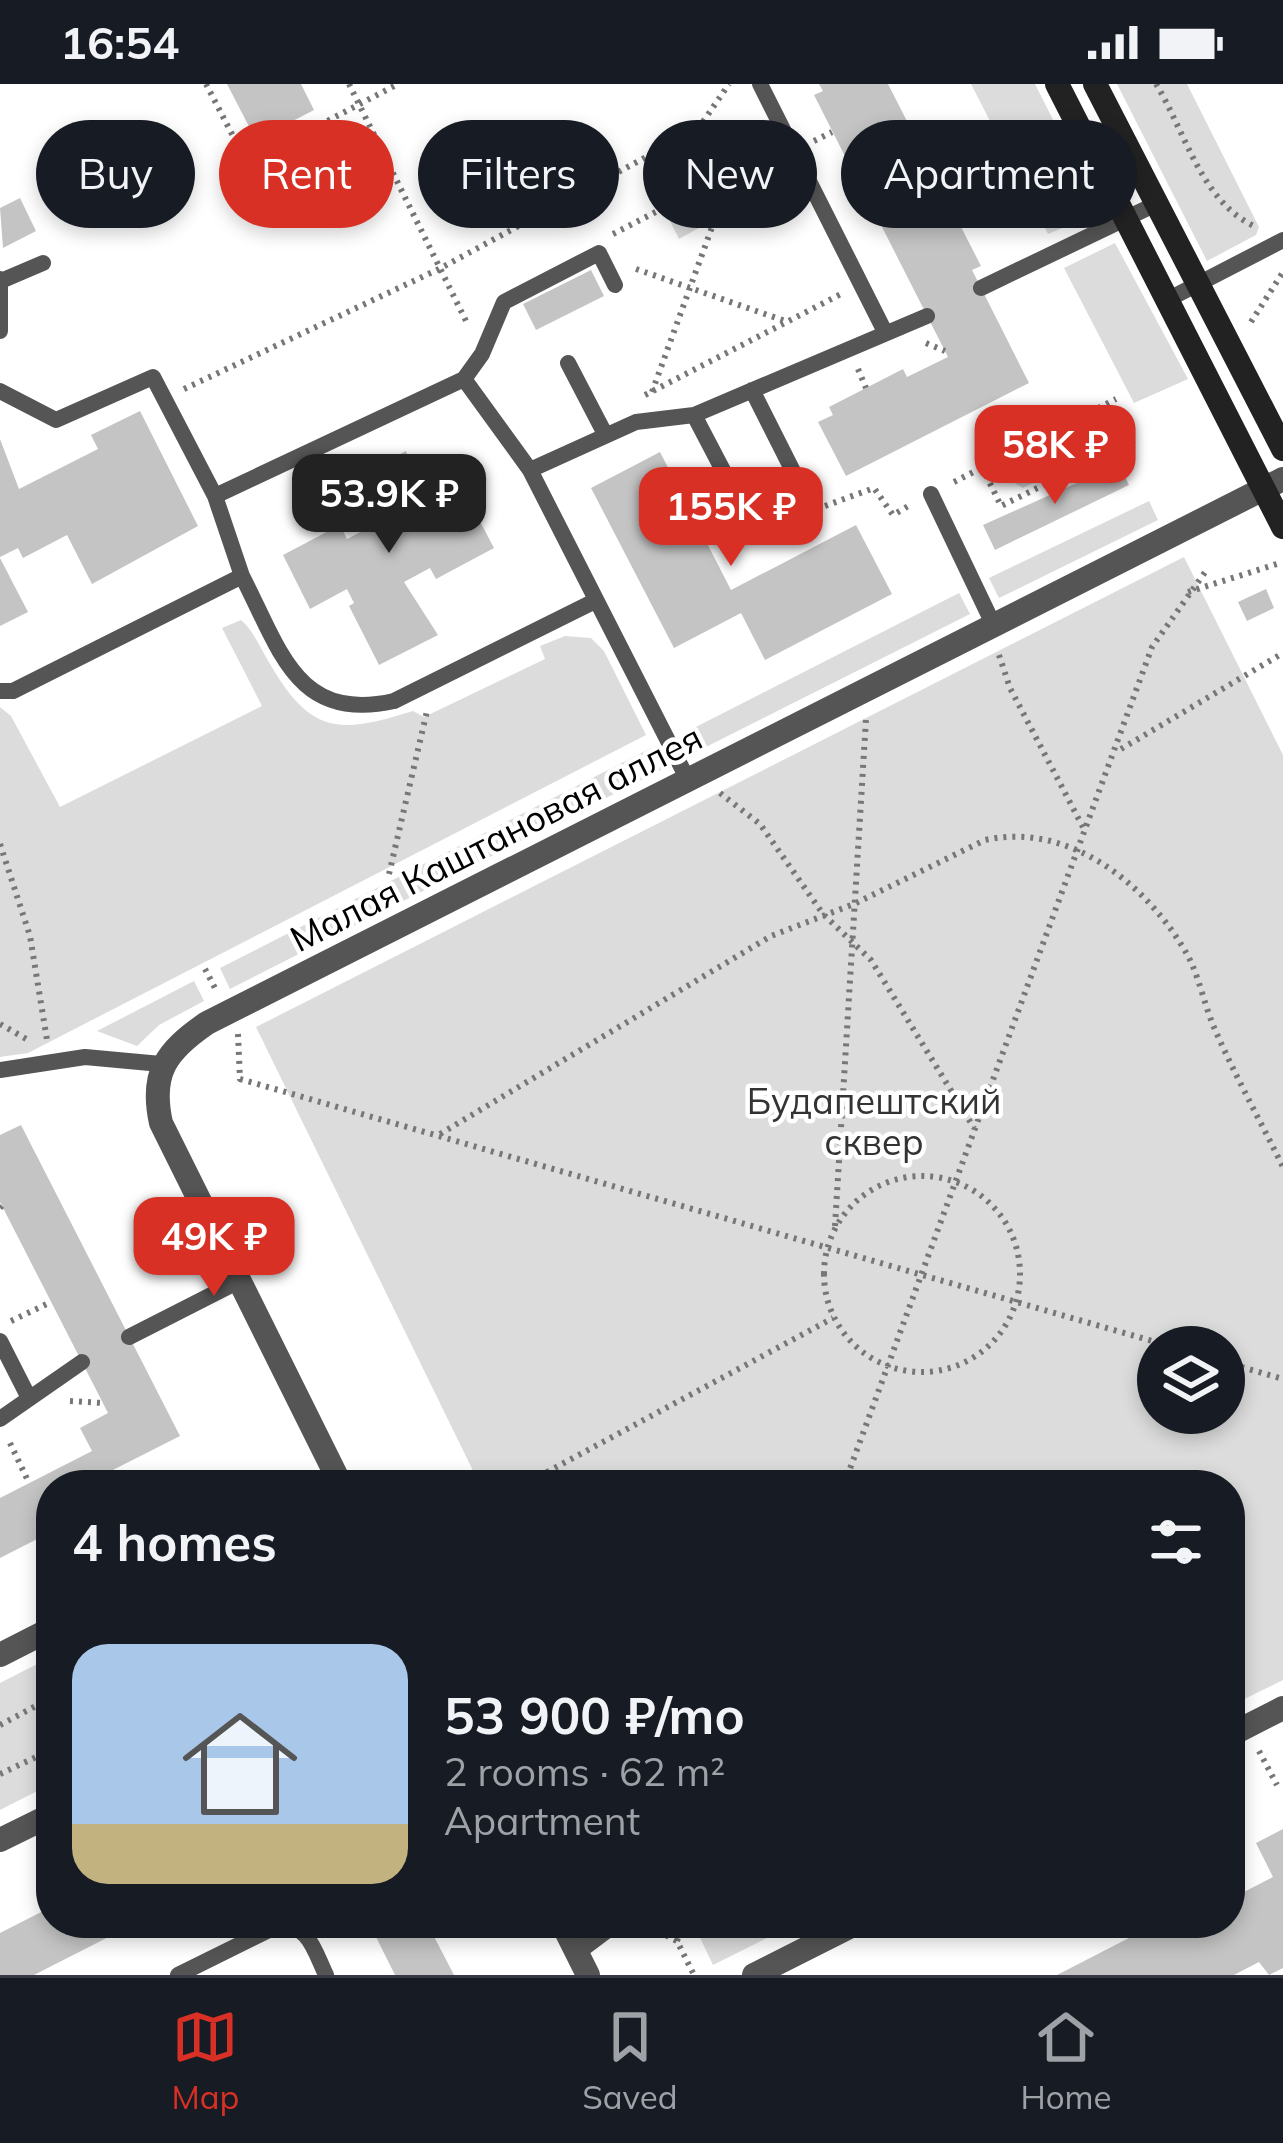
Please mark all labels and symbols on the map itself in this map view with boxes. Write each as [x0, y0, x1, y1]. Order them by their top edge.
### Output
pin: 58K ₽ [971, 405, 1139, 507]
pin: 53.9K ₽ [278, 454, 500, 556]
pin: 155K ₽ [633, 467, 829, 569]
street label: Малая Каштановая аллея [282, 714, 709, 961]
park label: Будапештский сквер [747, 1078, 1001, 1164]
pin: 49K ₽ [130, 1197, 298, 1299]

